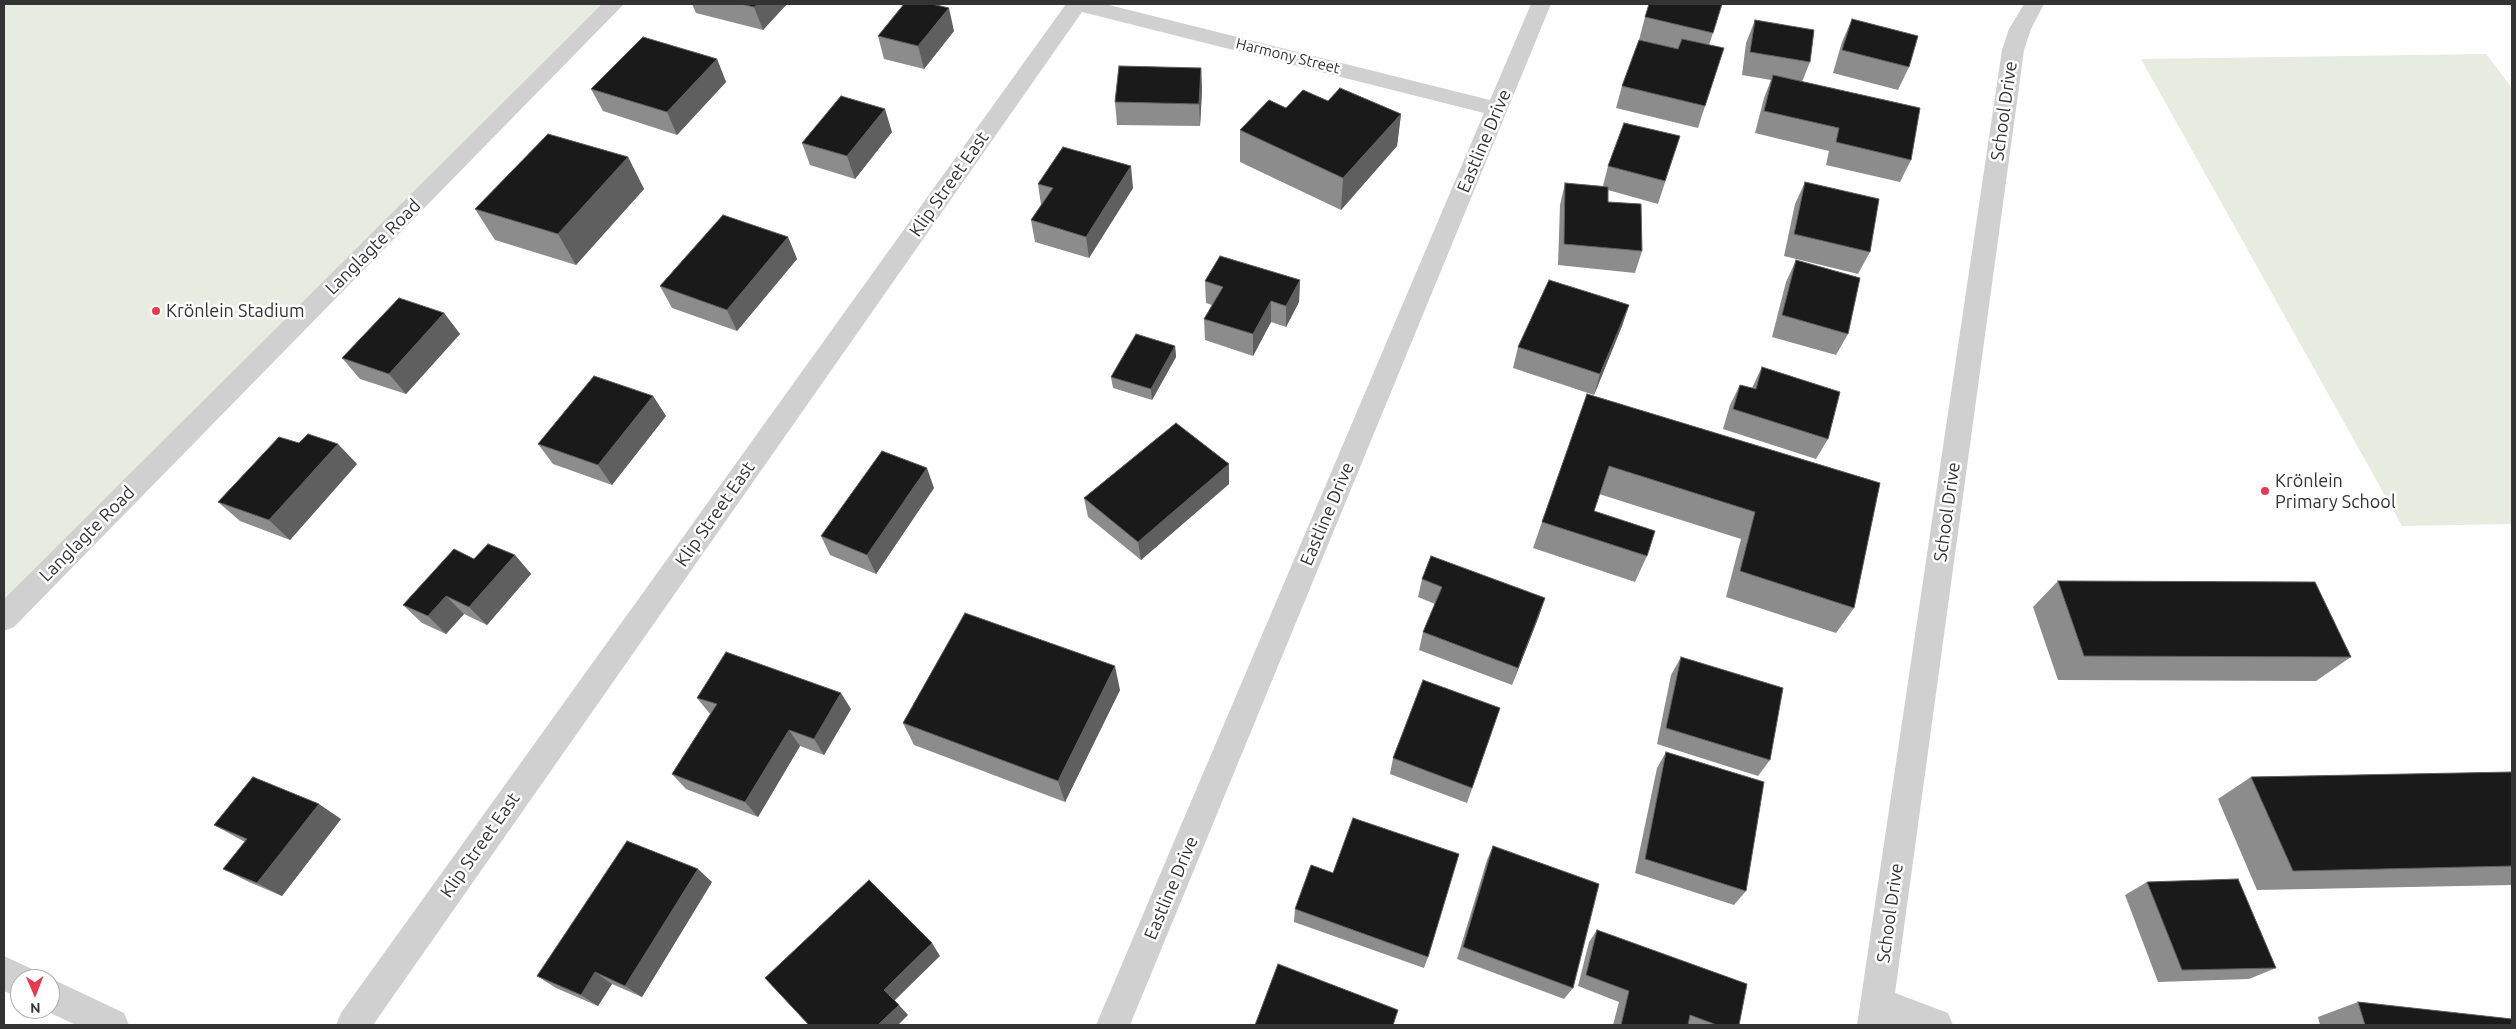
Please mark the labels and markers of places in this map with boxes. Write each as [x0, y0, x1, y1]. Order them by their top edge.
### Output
place label: Krönlein Stadium [166, 300, 304, 322]
marker: Krönlein Stadium [150, 305, 162, 317]
place label: Krönlein Primary School [2275, 470, 2396, 512]
marker: Krönlein Primary School [2259, 485, 2271, 497]

